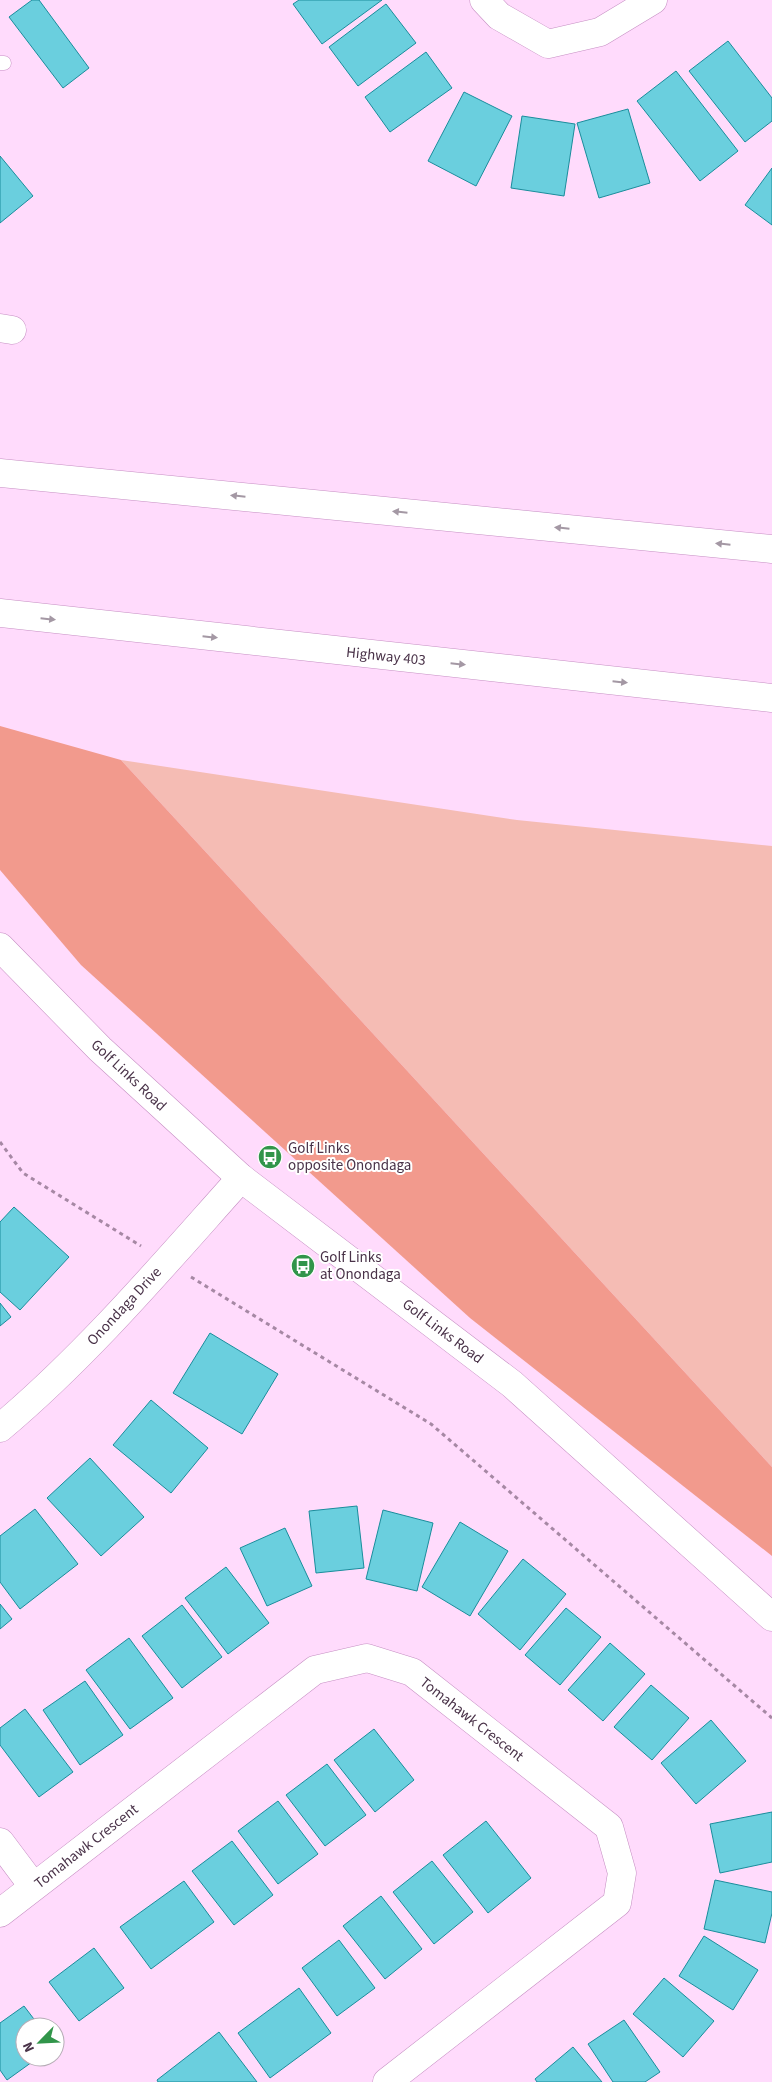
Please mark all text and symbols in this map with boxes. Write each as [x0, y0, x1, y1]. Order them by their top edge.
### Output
one-way arrow [230, 492, 246, 500]
one-way arrow [392, 508, 408, 516]
one-way arrow [553, 524, 569, 532]
one-way arrow [715, 540, 731, 548]
one-way arrow [41, 615, 57, 623]
one-way arrow [202, 633, 218, 641]
street label: Highway 403 [345, 642, 427, 671]
one-way arrow [451, 660, 467, 668]
one-way arrow [612, 678, 628, 686]
street label: Golf Links Road [86, 1035, 171, 1116]
place label: Golf Links opposite Onondaga [288, 1138, 411, 1176]
bus stop icon: Golf Links opposite Onondaga [257, 1144, 283, 1170]
place label: Golf Links at Onondaga [320, 1247, 401, 1285]
bus stop icon: Golf Links at Onondaga [290, 1253, 316, 1279]
street label: Onondaga Drive [82, 1262, 166, 1350]
street label: Golf Links Road [398, 1294, 488, 1369]
street label: Tomahawk Crescent [415, 1672, 528, 1767]
street label: Tomahawk Crescent [30, 1799, 143, 1894]
north arrow [15, 2017, 65, 2067]
text: N [18, 2039, 40, 2055]

